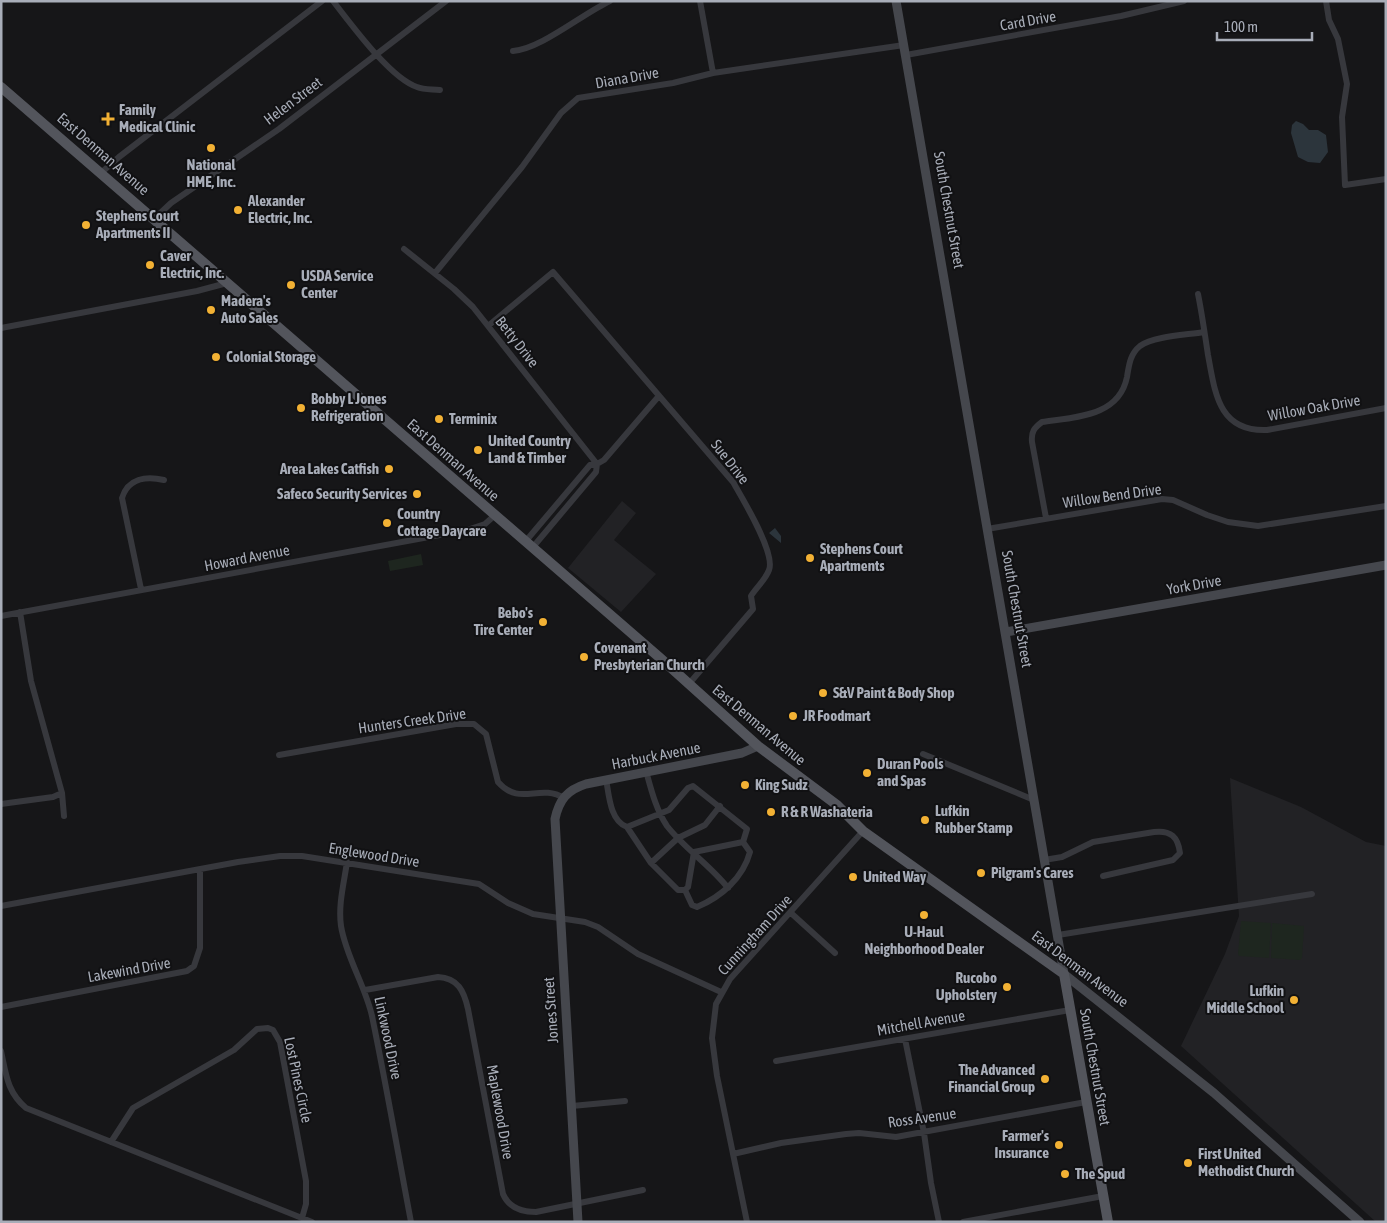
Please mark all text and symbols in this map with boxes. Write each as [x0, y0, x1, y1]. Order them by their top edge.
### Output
street label: Card Drive [999, 7, 1057, 34]
scale bar [1217, 10, 1312, 42]
text: 100 m [1224, 18, 1258, 35]
street label: Diana Drive [594, 64, 660, 91]
street label: Helen Street [260, 73, 325, 128]
place label: Family Medical Clinic [119, 101, 196, 135]
street label: East Denman Avenue [54, 109, 153, 198]
marker: Family Medical Clinic [101, 112, 115, 126]
marker: National HME, Inc. [205, 142, 217, 154]
street label: South Chestnut Street [931, 150, 968, 270]
place label: National HME, Inc. [186, 156, 236, 190]
place label: Alexander Electric, Inc. [247, 192, 313, 226]
marker: Alexander Electric, Inc. [232, 204, 244, 216]
place label: Stephens Court Apartments II [95, 207, 179, 241]
marker: Stephens Court Apartments II [80, 219, 92, 231]
place label: Caver Electric, Inc. [160, 247, 225, 281]
marker: Caver Electric, Inc. [144, 259, 156, 271]
place label: USDA Service Center [301, 267, 374, 301]
marker: USDA Service Center [285, 279, 297, 291]
place label: Madera's Auto Sales [220, 292, 279, 326]
marker: Madera's Auto Sales [205, 304, 217, 316]
street label: Betty Drive [492, 313, 543, 371]
place label: Colonial Storage [226, 348, 316, 365]
marker: Colonial Storage [210, 351, 222, 363]
place label: Bobby L Jones Refrigeration [311, 390, 387, 424]
street label: Willow Oak Drive [1266, 391, 1362, 424]
marker: Bobby L Jones Refrigeration [295, 402, 307, 414]
place label: Terminix [449, 410, 497, 427]
marker: Terminix [433, 413, 445, 425]
street label: East Denman Avenue [404, 415, 503, 504]
place label: United Country Land & Timber [488, 432, 572, 466]
street label: Sue Drive [708, 436, 753, 487]
marker: United Country Land & Timber [472, 444, 484, 456]
place label: Area Lakes Catfish [279, 460, 379, 477]
marker: Area Lakes Catfish [383, 463, 395, 475]
street label: Willow Bend Drive [1061, 480, 1163, 511]
place label: Safeco Security Services [277, 485, 408, 502]
marker: Safeco Security Services [411, 488, 423, 500]
place label: Country Cottage Daycare [397, 505, 487, 539]
marker: Country Cottage Daycare [381, 517, 393, 529]
place label: Stephens Court Apartments [819, 540, 903, 574]
street label: Howard Avenue [203, 541, 291, 574]
street label: South Chestnut Street [999, 549, 1036, 669]
marker: Stephens Court Apartments [804, 552, 816, 564]
street label: York Drive [1165, 571, 1223, 598]
place label: Bebo's Tire Center [474, 604, 534, 638]
marker: Bebo's Tire Center [537, 616, 549, 628]
place label: Covenant Presbyterian Church [594, 639, 705, 673]
marker: Covenant Presbyterian Church [578, 651, 590, 663]
street label: East Denman Avenue [709, 681, 809, 769]
place label: S&V Paint & Body Shop [833, 684, 955, 701]
marker: S&V Paint & Body Shop [817, 687, 829, 699]
street label: Hunters Creek Drive [357, 705, 467, 736]
place label: JR Foodmart [802, 707, 871, 724]
marker: JR Foodmart [787, 710, 799, 722]
street label: Harbuck Avenue [610, 739, 702, 772]
place label: Duran Pools and Spas [877, 755, 944, 789]
marker: Duran Pools and Spas [861, 767, 873, 779]
place label: King Sudz [755, 776, 808, 793]
marker: King Sudz [739, 779, 751, 791]
place label: Lufkin Rubber Stamp [935, 802, 1013, 836]
place label: R & R Washateria [781, 803, 873, 820]
marker: R & R Washateria [765, 806, 777, 818]
marker: Lufkin Rubber Stamp [919, 814, 931, 826]
street label: Englewood Drive [327, 839, 421, 870]
place label: Pilgram's Cares [991, 864, 1074, 881]
marker: Pilgram's Cares [975, 867, 987, 879]
place label: United Way [863, 868, 927, 885]
marker: United Way [847, 871, 859, 883]
street label: Cunningham Drive [714, 891, 795, 978]
marker: U-Haul Neighborhood Dealer [918, 909, 930, 921]
place label: U-Haul Neighborhood Dealer [864, 923, 984, 957]
street label: East Denman Avenue [1029, 927, 1132, 1010]
street label: Lakewind Drive [86, 954, 172, 985]
place label: Rucobo Upholstery [936, 969, 998, 1003]
street label: Jones Street [540, 976, 561, 1044]
marker: Rucobo Upholstery [1001, 981, 1013, 993]
place label: Lufkin Middle School [1206, 982, 1285, 1016]
marker: Lufkin Middle School [1288, 994, 1300, 1006]
street label: Linkwood Drive [371, 995, 406, 1081]
street label: Mitchell Avenue [876, 1006, 966, 1039]
street label: South Chestnut Street [1077, 1007, 1114, 1127]
street label: Lost Pines Circle [281, 1035, 316, 1125]
place label: The Advanced Financial Group [948, 1061, 1035, 1095]
street label: Maplewood Drive [484, 1063, 517, 1161]
marker: The Advanced Financial Group [1039, 1073, 1051, 1085]
street label: Ross Avenue [887, 1104, 957, 1131]
place label: Farmer's Insurance [995, 1127, 1050, 1161]
marker: Farmer's Insurance [1053, 1139, 1065, 1151]
place label: First United Methodist Church [1198, 1145, 1294, 1179]
marker: First United Methodist Church [1182, 1157, 1194, 1169]
place label: The Spud [1075, 1165, 1125, 1182]
marker: The Spud [1059, 1168, 1071, 1180]

